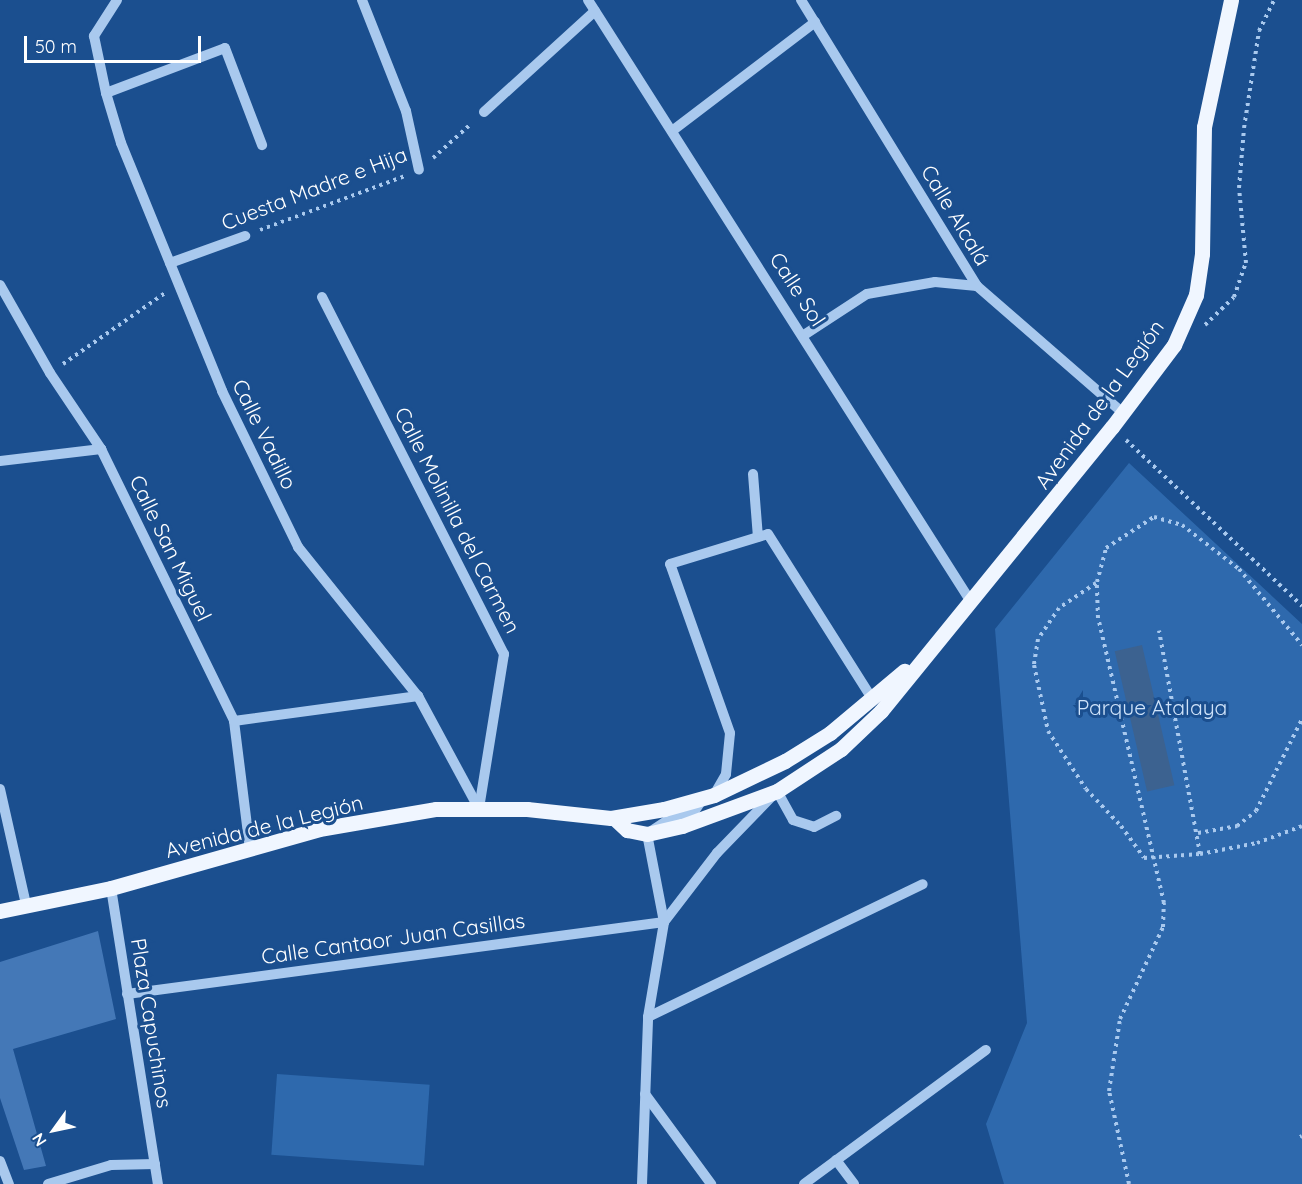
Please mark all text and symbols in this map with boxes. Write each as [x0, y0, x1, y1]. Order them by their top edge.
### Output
scale bar [27, 24, 204, 62]
text: 50 m [35, 35, 77, 58]
street label: Cuesta Madre e Hija [218, 141, 410, 235]
street label: Calle Alcalá [916, 160, 996, 270]
street label: Calle Sol [765, 247, 831, 331]
street label: Avenida de la Legión [1029, 315, 1169, 493]
street label: Calle Vadillo [228, 375, 302, 493]
street label: Calle Molinilla del Carmen [390, 403, 526, 637]
street label: Calle San Miguel [125, 471, 217, 625]
park label: Parque Atalaya [1077, 694, 1227, 720]
street label: Avenida de la Legión [163, 789, 365, 863]
street label: Calle Cantaor Juan Casillas [260, 907, 526, 969]
street label: Plaza Capuchinos [126, 936, 178, 1110]
north arrow [24, 1100, 84, 1160]
text: N [27, 1129, 50, 1150]

